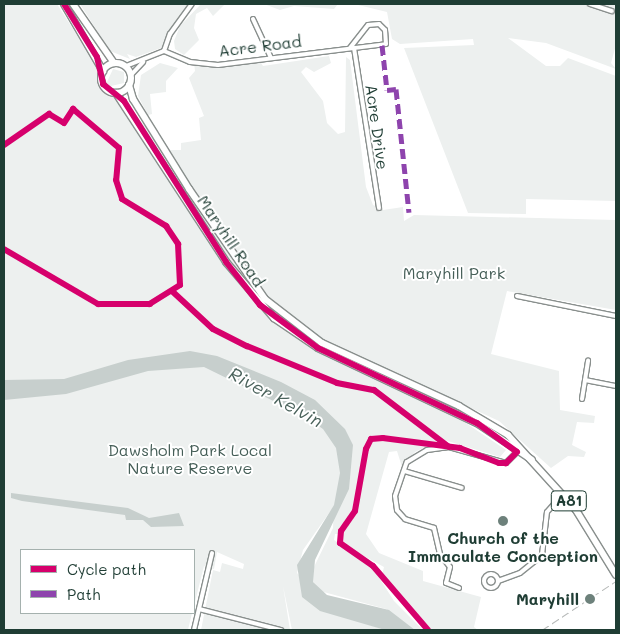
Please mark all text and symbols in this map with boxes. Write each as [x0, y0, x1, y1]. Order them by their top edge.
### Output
street label: Acre Road [217, 31, 303, 61]
street label: Acre Drive [362, 83, 392, 171]
street label: Maryhill Road [193, 192, 269, 290]
park label: Maryhill Park [403, 263, 505, 283]
water label: River Kelvin [225, 362, 327, 432]
park label: Dawsholm Park Local Nature Reserve [108, 440, 272, 478]
road number: A81 [550, 488, 588, 514]
marker: Church of the Immaculate Conception [497, 515, 509, 527]
place label: Church of the Immaculate Conception [408, 528, 598, 566]
legend [20, 549, 195, 614]
text: Cycle path [67, 559, 146, 579]
text: Path [67, 584, 101, 604]
place label: Maryhill [516, 589, 579, 609]
marker: Maryhill [583, 592, 597, 606]

